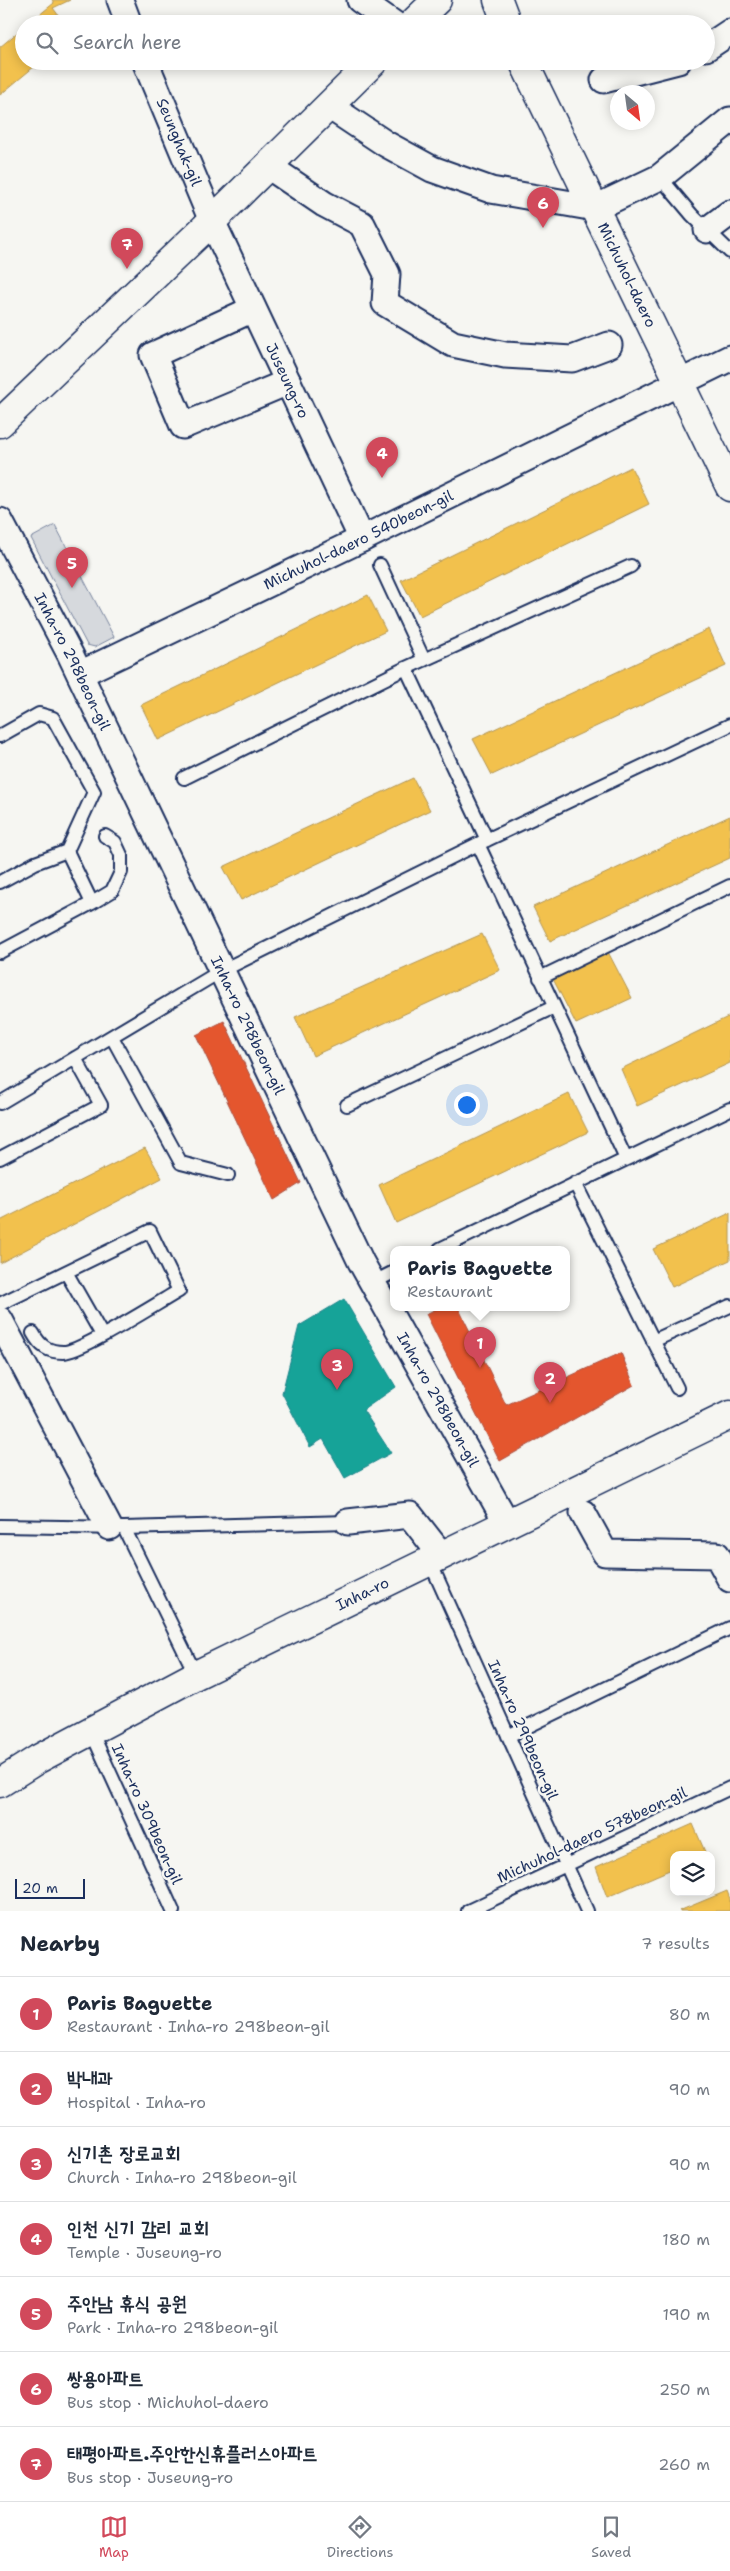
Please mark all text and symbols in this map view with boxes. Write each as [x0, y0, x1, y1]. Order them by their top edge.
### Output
search box [15, 15, 715, 70]
icon: search [33, 29, 61, 57]
text: Search here [73, 30, 182, 55]
north arrow [610, 85, 655, 130]
street label: Seunghak-gil [152, 95, 206, 190]
pin: 6 [527, 187, 559, 228]
street label: Michuhol-daero [593, 219, 661, 331]
pin: 7 [111, 228, 143, 269]
street label: Juseung-ro [261, 340, 314, 422]
pin: 4 [366, 437, 398, 478]
street label: Michuhol-daero 540beon-gil [260, 485, 457, 595]
pin: 5 [56, 547, 88, 588]
street label: Inha-ro 298beon-gil [29, 589, 115, 734]
street label: Inha-ro 298beon-gil [206, 953, 290, 1098]
your location [454, 1092, 480, 1118]
popup [390, 1246, 570, 1311]
text: Paris Baguette [407, 1256, 553, 1281]
text: Restaurant [407, 1281, 493, 1302]
pin: 1 [464, 1327, 496, 1368]
street label: Inha-ro 298beon-gil [392, 1329, 484, 1471]
pin: 3 [321, 1349, 353, 1390]
pin: 2 [534, 1362, 566, 1403]
street label: Inha-ro [333, 1573, 392, 1615]
street label: Inha-ro 299beon-gil [483, 1657, 563, 1803]
street label: Inha-ro 309beon-gil [107, 1741, 187, 1888]
street label: Michuhol-daero 578beon-gil [494, 1782, 691, 1888]
map controls [670, 1851, 715, 1896]
button: layers [670, 1851, 715, 1896]
scale bar [15, 1876, 85, 1899]
text: 20 m [22, 1879, 58, 1897]
text: Nearby [20, 1930, 100, 1958]
text: 7 results [641, 1933, 710, 1954]
text: Paris Baguette [67, 1991, 212, 2016]
text: 1 [32, 2004, 40, 2025]
text: 80 m [669, 2004, 710, 2025]
text: Restaurant · Inha-ro 298beon-gil [67, 2016, 329, 2037]
text: 박내과 [67, 2066, 113, 2091]
text: 2 [30, 2079, 42, 2100]
text: 90 m [669, 2079, 710, 2100]
text: Hospital · Inha-ro [67, 2092, 206, 2113]
text: 신기촌 장로교회 [67, 2141, 181, 2166]
text: 3 [30, 2154, 42, 2175]
text: 90 m [669, 2154, 710, 2175]
text: Church · Inha-ro 298beon-gil [67, 2167, 297, 2188]
text: 인천 신기 감리 교회 [67, 2216, 209, 2241]
text: 4 [30, 2229, 42, 2250]
text: 180 m [662, 2229, 710, 2250]
text: Temple · Juseung-ro [67, 2242, 222, 2263]
text: 주안남 휴식 공원 [67, 2291, 187, 2316]
text: 5 [31, 2304, 41, 2325]
text: 190 m [663, 2304, 710, 2325]
text: Park · Inha-ro 298beon-gil [67, 2317, 278, 2338]
text: 쌍용아파트 [67, 2366, 143, 2391]
text: 6 [30, 2379, 42, 2400]
text: 250 m [659, 2379, 710, 2400]
text: Bus stop · Michuhol-daero [67, 2392, 269, 2413]
text: 태평아파트.주안한신휴플러스아파트 [67, 2441, 318, 2466]
text: 7 [30, 2454, 42, 2475]
text: 260 m [658, 2454, 710, 2475]
text: Bus stop · Juseung-ro [67, 2467, 233, 2488]
tab: Map [99, 2513, 129, 2561]
tab: Directions [327, 2513, 393, 2561]
tab: Saved [591, 2513, 631, 2561]

